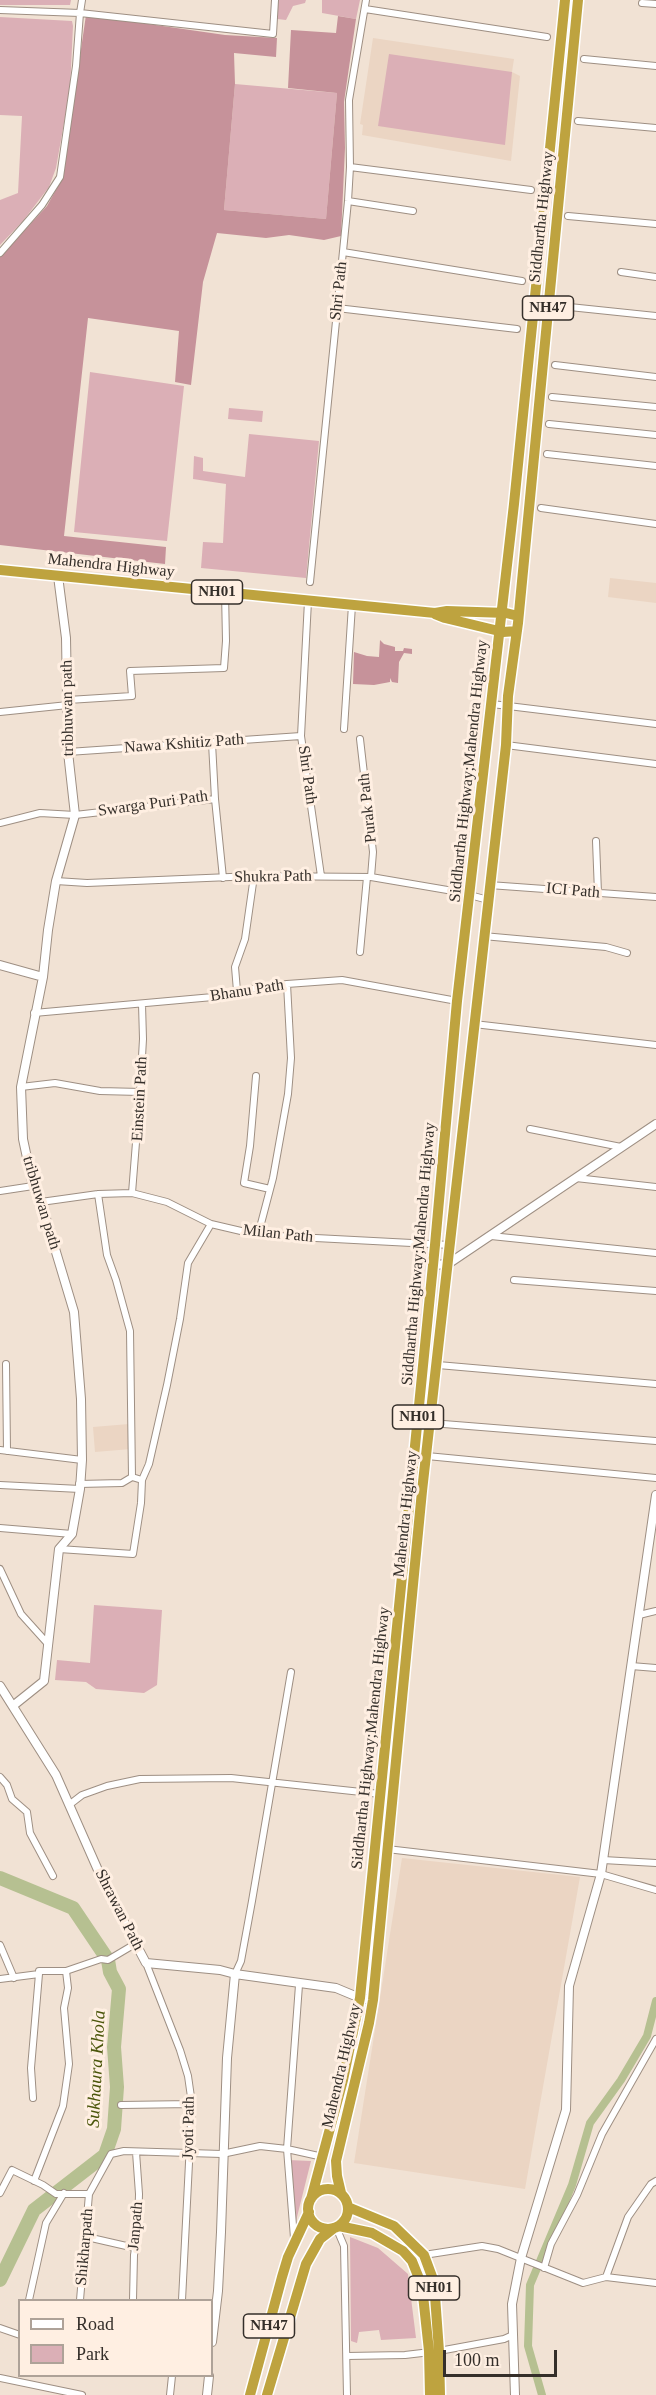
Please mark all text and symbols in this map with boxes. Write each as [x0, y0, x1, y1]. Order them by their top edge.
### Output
street label: Siddhartha Highway [526, 150, 558, 284]
street label: Shri Path [326, 261, 352, 321]
road number: NH47 [522, 296, 574, 320]
street label: Mahendra Highway [47, 550, 175, 582]
road number: NH01 [192, 580, 242, 604]
street label: Siddhartha Highway;Mahendra Highway [446, 639, 492, 903]
street label: tribhuwan path [58, 660, 78, 756]
street label: Nawa Kshitiz Path [123, 730, 245, 758]
street label: Shri Path [293, 744, 321, 806]
street label: Purak Path [355, 772, 381, 844]
street label: Swarga Puri Path [97, 787, 209, 821]
street label: Shukra Path [234, 867, 312, 887]
street label: ICI Path [545, 879, 601, 903]
street label: Bhanu Path [209, 976, 285, 1006]
street label: Einstein Path [128, 1056, 152, 1142]
street label: Siddhartha Highway;Mahendra Highway [398, 1122, 440, 1386]
street label: tribhuwan path [18, 1154, 64, 1252]
street label: Milan Path [242, 1221, 314, 1247]
road number: NH01 [392, 1405, 444, 1429]
street label: Mahendra Highway [390, 1450, 422, 1578]
street label: Siddhartha Highway;Mahendra Highway [348, 1606, 394, 1870]
street label: Shrawan Path [90, 1866, 148, 1954]
street label: Mahendra Highway [318, 2002, 366, 2130]
water label: Sukhaura Khola [83, 2010, 111, 2128]
street label: Jyoti Path [179, 2096, 199, 2160]
street label: Janpath [124, 2201, 148, 2251]
street label: Shikharpath [72, 2208, 98, 2286]
road number: NH01 [408, 2276, 460, 2300]
legend [18, 2299, 213, 2377]
text: Road [76, 2314, 114, 2334]
road number: NH47 [244, 2314, 294, 2338]
scale bar [446, 2338, 560, 2376]
text: Park [76, 2344, 109, 2364]
text: 100 m [454, 2350, 500, 2370]

